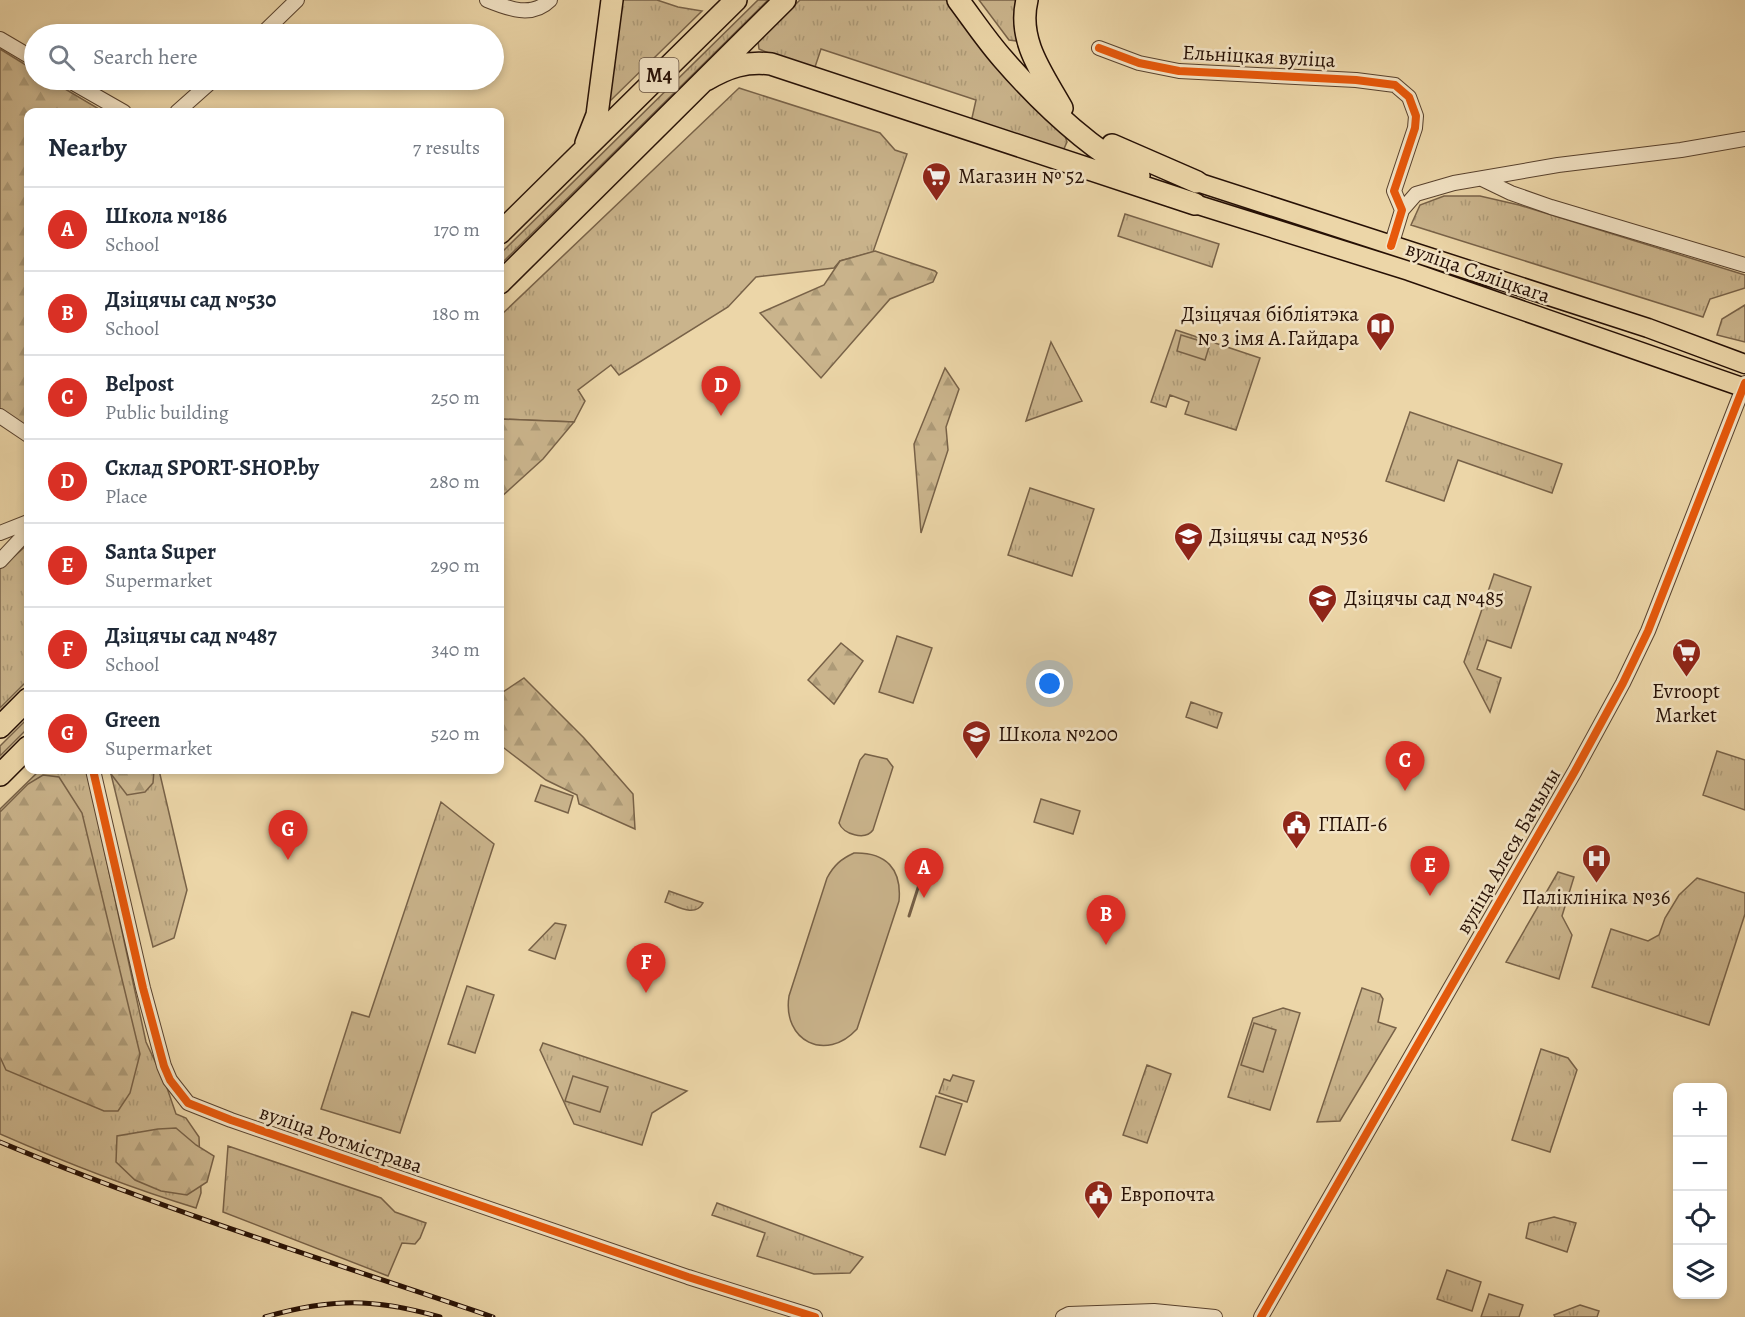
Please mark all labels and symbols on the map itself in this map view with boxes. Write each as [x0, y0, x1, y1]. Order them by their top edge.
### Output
street label: Ельніцкая вуліца [1182, 38, 1337, 74]
road number: М4 [640, 58, 678, 92]
supermarket icon: Магазин № 52 [921, 160, 953, 202]
place label: Магазин № 52 [958, 162, 1085, 190]
street label: вуліца Сяліцкага [1402, 234, 1554, 310]
place label: Дзіцячая бібліятэка № 3 імя А.Гайдара [1181, 300, 1359, 352]
library icon: Дзіцячая бібліятэка № 3 імя А.Гайдара [1364, 310, 1396, 352]
pin: D [702, 366, 740, 416]
school or university icon: Дзіцячы сад №536 [1172, 520, 1204, 562]
place label: Дзіцячы сад №536 [1209, 522, 1368, 550]
school or university icon: Дзіцячы сад №485 [1307, 582, 1339, 624]
place label: Дзіцячы сад №485 [1344, 584, 1504, 612]
supermarket icon: Evroopt Market [1670, 636, 1702, 678]
your location [1035, 669, 1064, 698]
place label: Evroopt Market [1652, 677, 1720, 729]
school or university icon: Школа №200 [961, 718, 993, 760]
place label: Школа №200 [998, 720, 1118, 748]
pin: C [1386, 742, 1424, 791]
street label: вуліца Алеся Бачылы [1449, 763, 1567, 939]
public building icon: ГПАП-6 [1281, 808, 1313, 850]
pin: G [268, 810, 308, 860]
place label: ГПАП-6 [1318, 810, 1388, 838]
hospital icon: Паліклініка №36 [1580, 842, 1612, 884]
pin: E [1410, 846, 1450, 896]
pin: A [904, 848, 944, 898]
place label: Паліклініка №36 [1522, 883, 1671, 911]
pin: B [1086, 896, 1126, 945]
pin: F [626, 944, 666, 993]
street label: вуліца Ротмістрава [256, 1098, 427, 1180]
public building icon: Европочта [1083, 1178, 1115, 1220]
place label: Европочта [1120, 1180, 1215, 1208]

